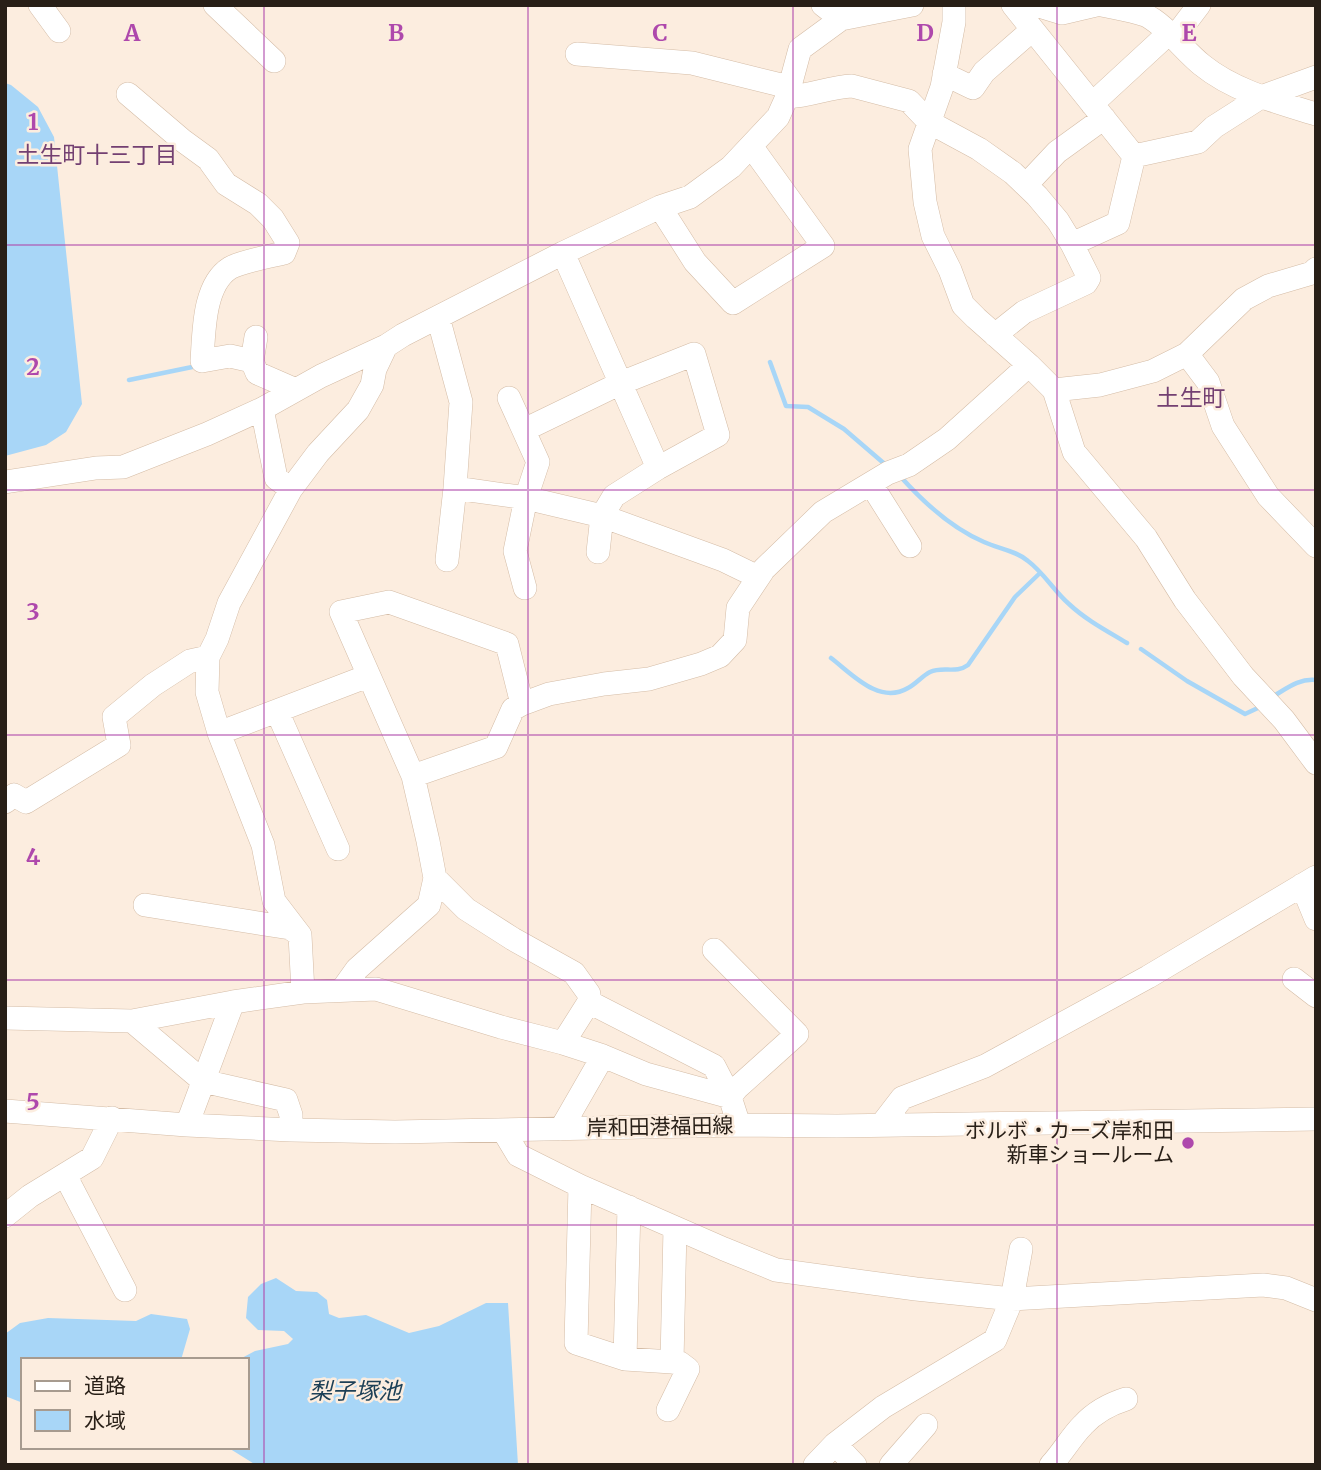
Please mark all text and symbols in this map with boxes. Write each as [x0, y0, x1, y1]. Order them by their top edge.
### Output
text: A [123, 18, 141, 47]
text: B [388, 18, 404, 47]
text: C [652, 18, 668, 47]
text: D [916, 18, 934, 47]
text: E [1181, 18, 1197, 47]
text: 1 [28, 107, 39, 136]
district label: 土生町十三丁目 [17, 140, 178, 169]
text: 2 [26, 352, 40, 381]
district label: 土生町 [1157, 383, 1226, 412]
text: 3 [26, 597, 40, 626]
text: 4 [26, 842, 41, 871]
text: 5 [26, 1087, 40, 1116]
street label: 岸和田港福田線 [586, 1112, 734, 1141]
place label: ボルボ・カーズ岸和田 新車ショールーム [965, 1117, 1174, 1168]
marker: ボルボ・カーズ岸和田 新車ショールーム [1180, 1135, 1196, 1151]
legend [21, 1358, 248, 1449]
text: 道路 [84, 1372, 126, 1399]
water label: 梨子塚池 [309, 1376, 403, 1405]
text: 水域 [84, 1407, 126, 1434]

